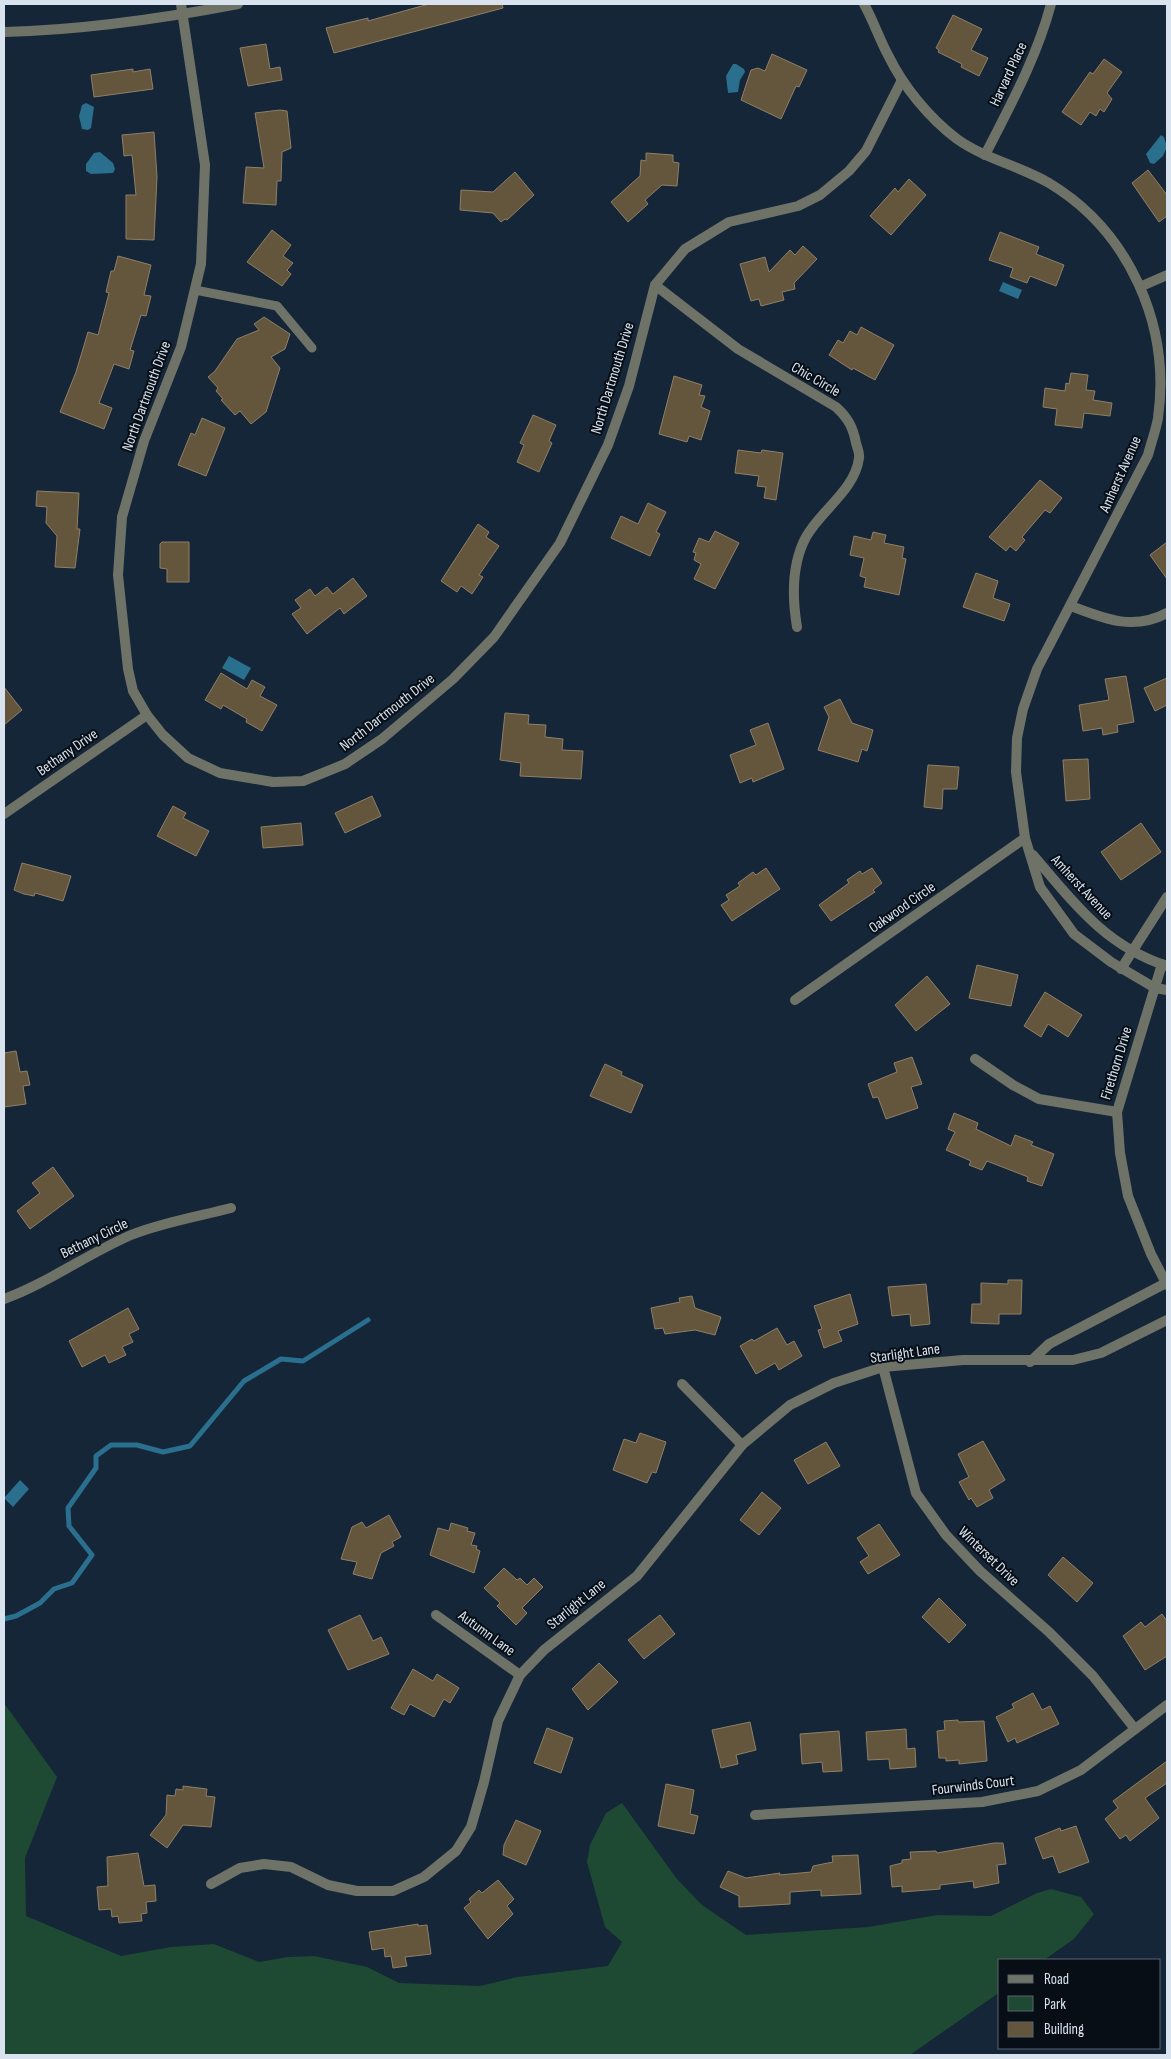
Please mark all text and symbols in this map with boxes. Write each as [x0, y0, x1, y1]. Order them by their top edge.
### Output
street label: Harvard Place [985, 39, 1032, 109]
street label: North Dartmouth Drive [587, 320, 638, 436]
street label: North Dartmouth Drive [118, 339, 175, 454]
street label: Chic Circle [788, 358, 844, 401]
street label: Amherst Avenue [1095, 433, 1146, 516]
street label: North Dartmouth Drive [336, 669, 439, 755]
street label: Bethany Drive [33, 725, 101, 780]
street label: Amherst Avenue [1046, 850, 1117, 924]
street label: Oakwood Circle [865, 877, 939, 937]
street label: Firethorn Drive [1096, 1024, 1137, 1102]
street label: Bethany Circle [57, 1214, 131, 1263]
street label: Starlight Lane [869, 1339, 941, 1368]
street label: Winterset Drive [954, 1522, 1023, 1590]
street label: Starlight Lane [543, 1575, 610, 1634]
street label: Autumn Lane [454, 1606, 519, 1660]
street label: Fourwinds Court [931, 1771, 1016, 1800]
legend [998, 1959, 1161, 2049]
text: Road [1044, 1970, 1069, 1989]
text: Park [1044, 1995, 1066, 2014]
text: Building [1044, 2020, 1084, 2039]

